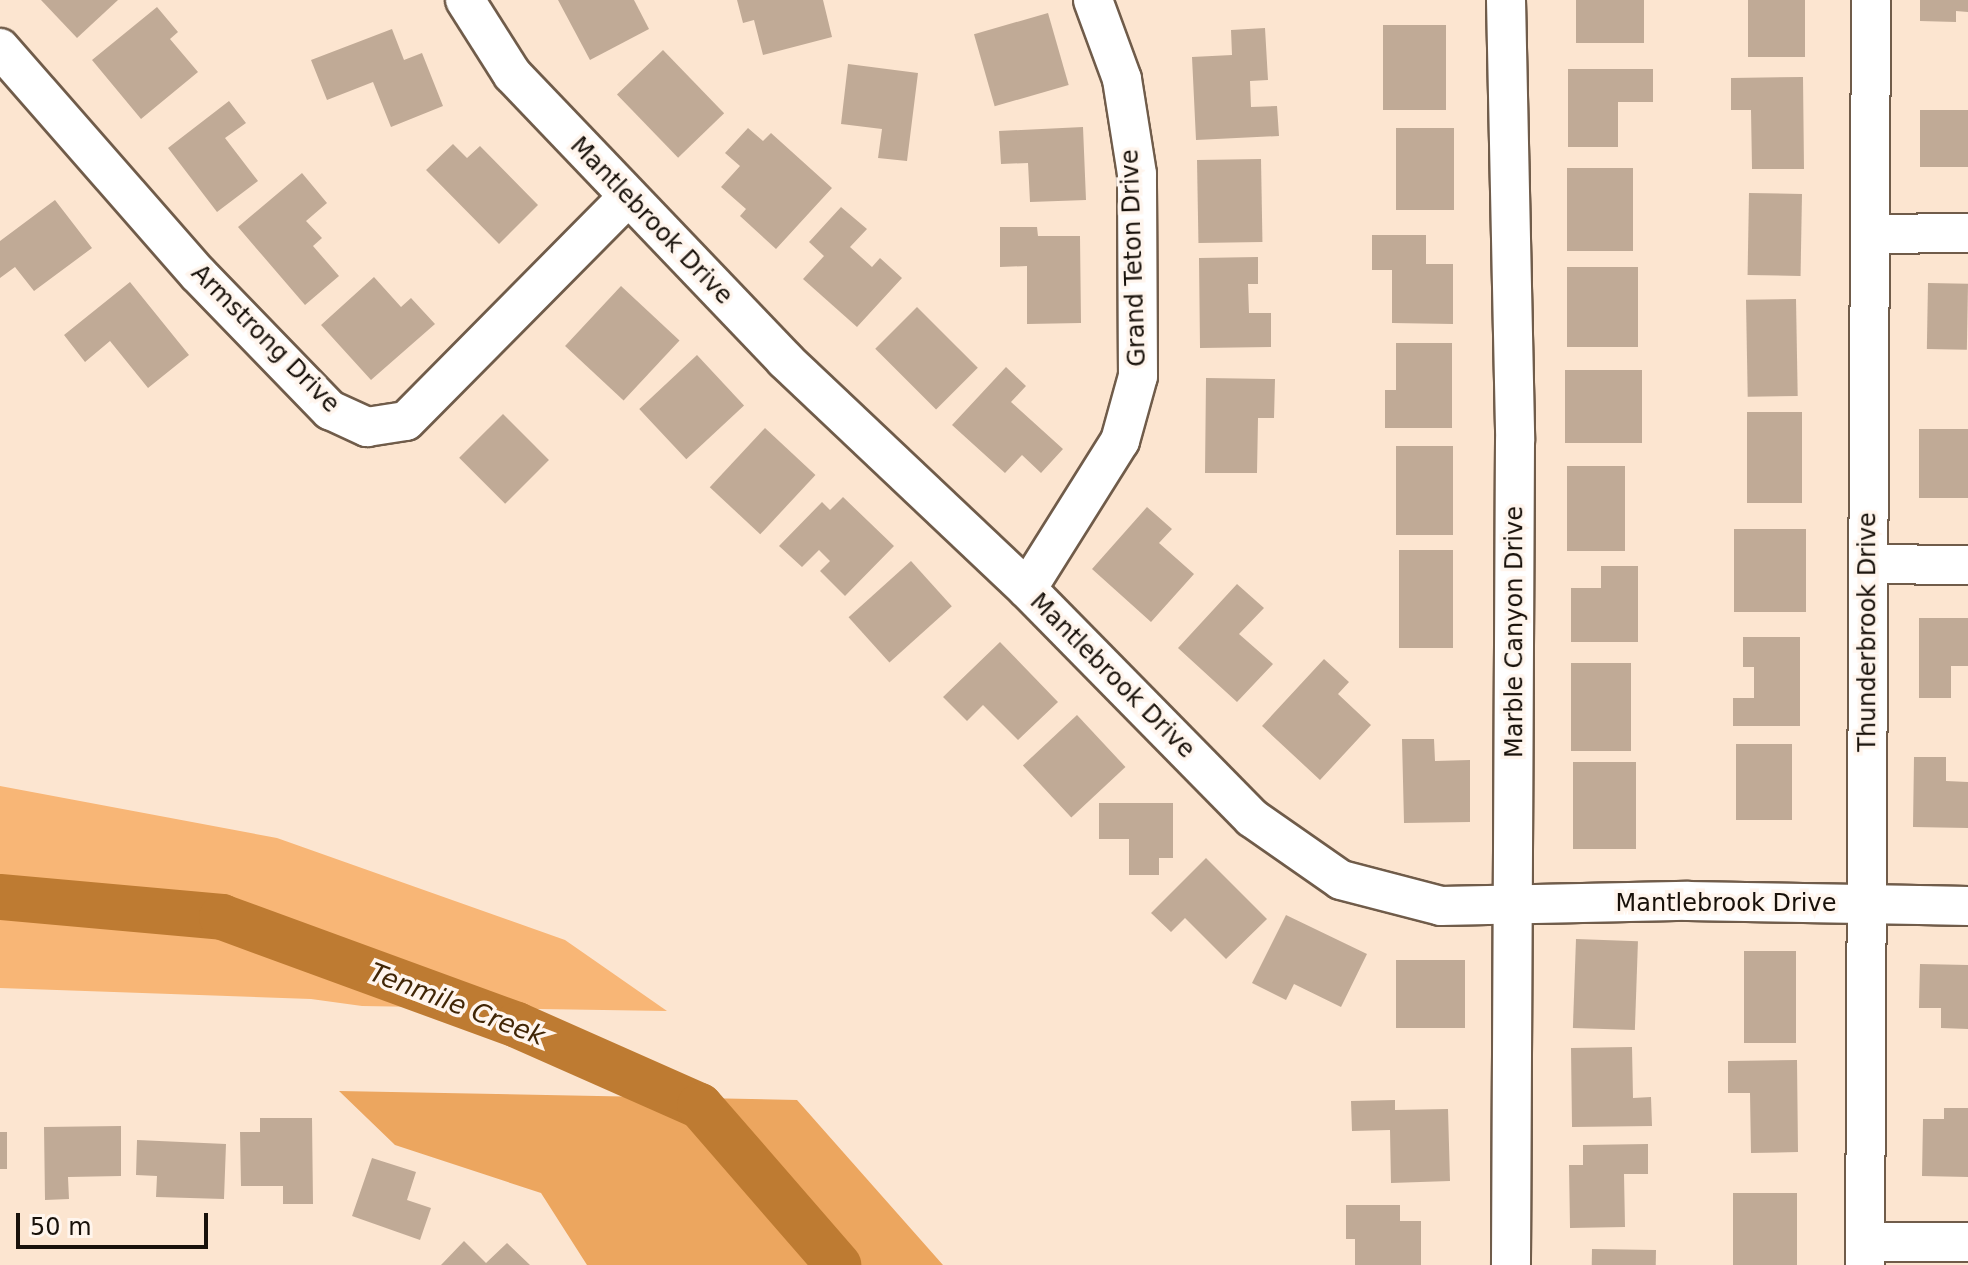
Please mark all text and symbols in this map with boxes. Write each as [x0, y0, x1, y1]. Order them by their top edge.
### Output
street label: Mantlebrook Drive [564, 132, 738, 310]
street label: Grand Teton Drive [1116, 149, 1152, 367]
street label: Armstrong Drive [185, 259, 345, 419]
street label: Marble Canyon Drive [1501, 506, 1529, 758]
street label: Thunderbrook Drive [1854, 512, 1882, 752]
street label: Mantlebrook Drive [1024, 588, 1200, 764]
street label: Mantlebrook Drive [1616, 890, 1836, 918]
water label: Tenmile Creek [365, 957, 549, 1053]
scale bar [20, 1197, 212, 1247]
text: 50 m [30, 1213, 92, 1241]

